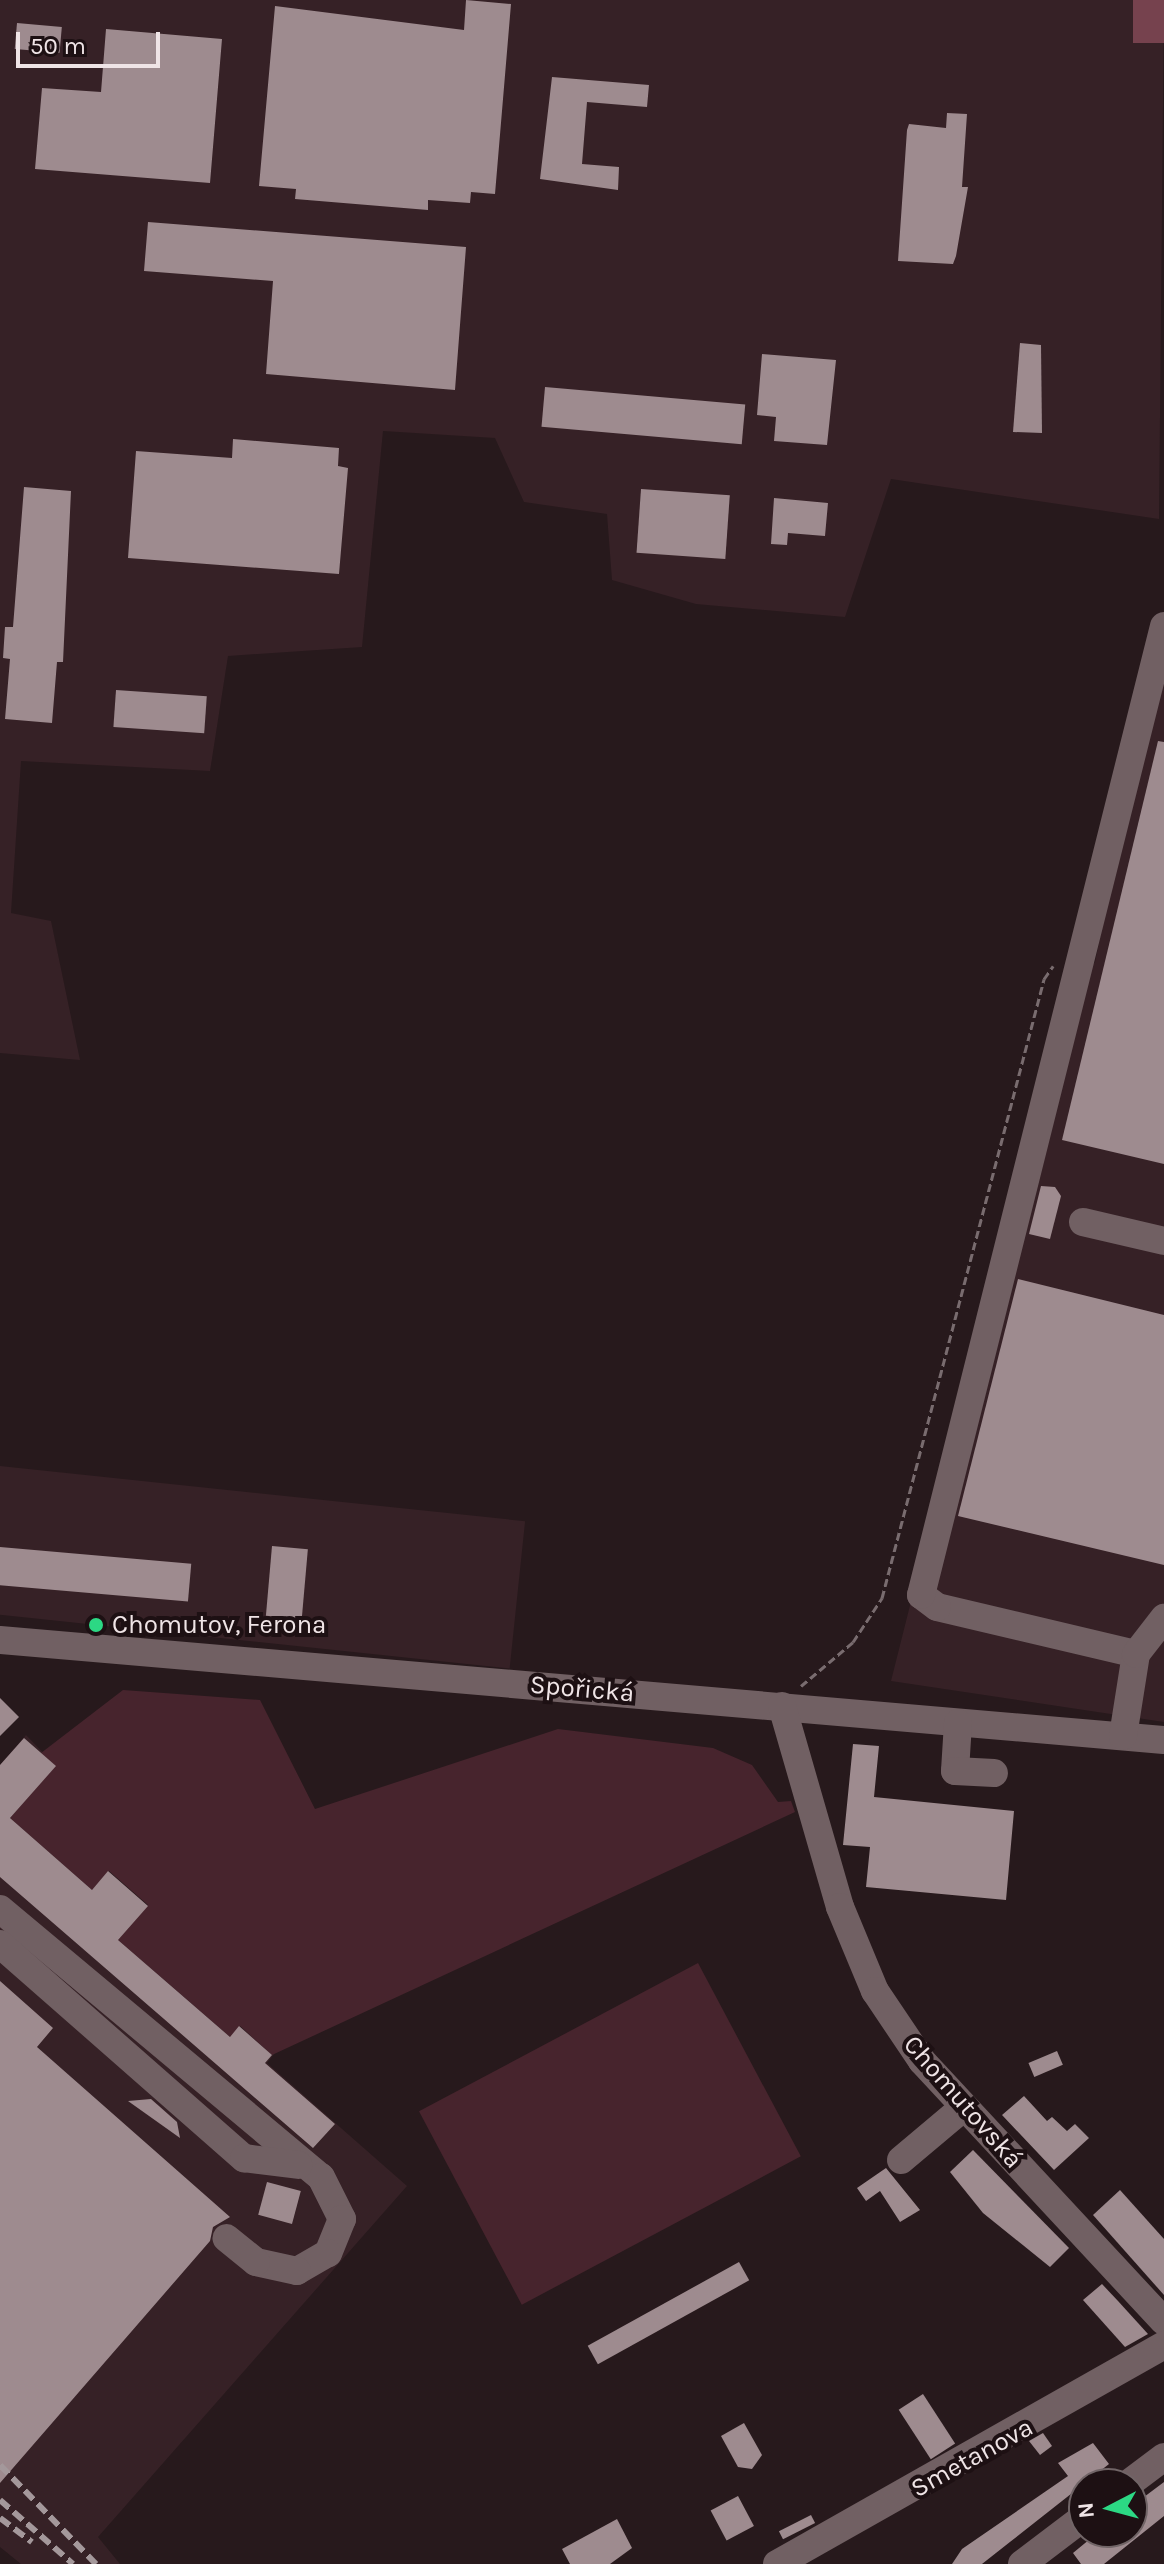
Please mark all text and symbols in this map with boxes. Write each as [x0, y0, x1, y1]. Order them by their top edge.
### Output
scale bar [20, 16, 164, 66]
text: 50 m [30, 32, 86, 60]
place label: Chomutov, Ferona [112, 1609, 326, 1641]
marker: Chomutov, Ferona [87, 1616, 105, 1634]
street label: Spořická [529, 1669, 635, 1709]
street label: Chomutovská [897, 2029, 1029, 2175]
street label: Smetanova [906, 2412, 1038, 2504]
north arrow [1068, 2468, 1148, 2548]
text: N [1072, 2501, 1100, 2520]

